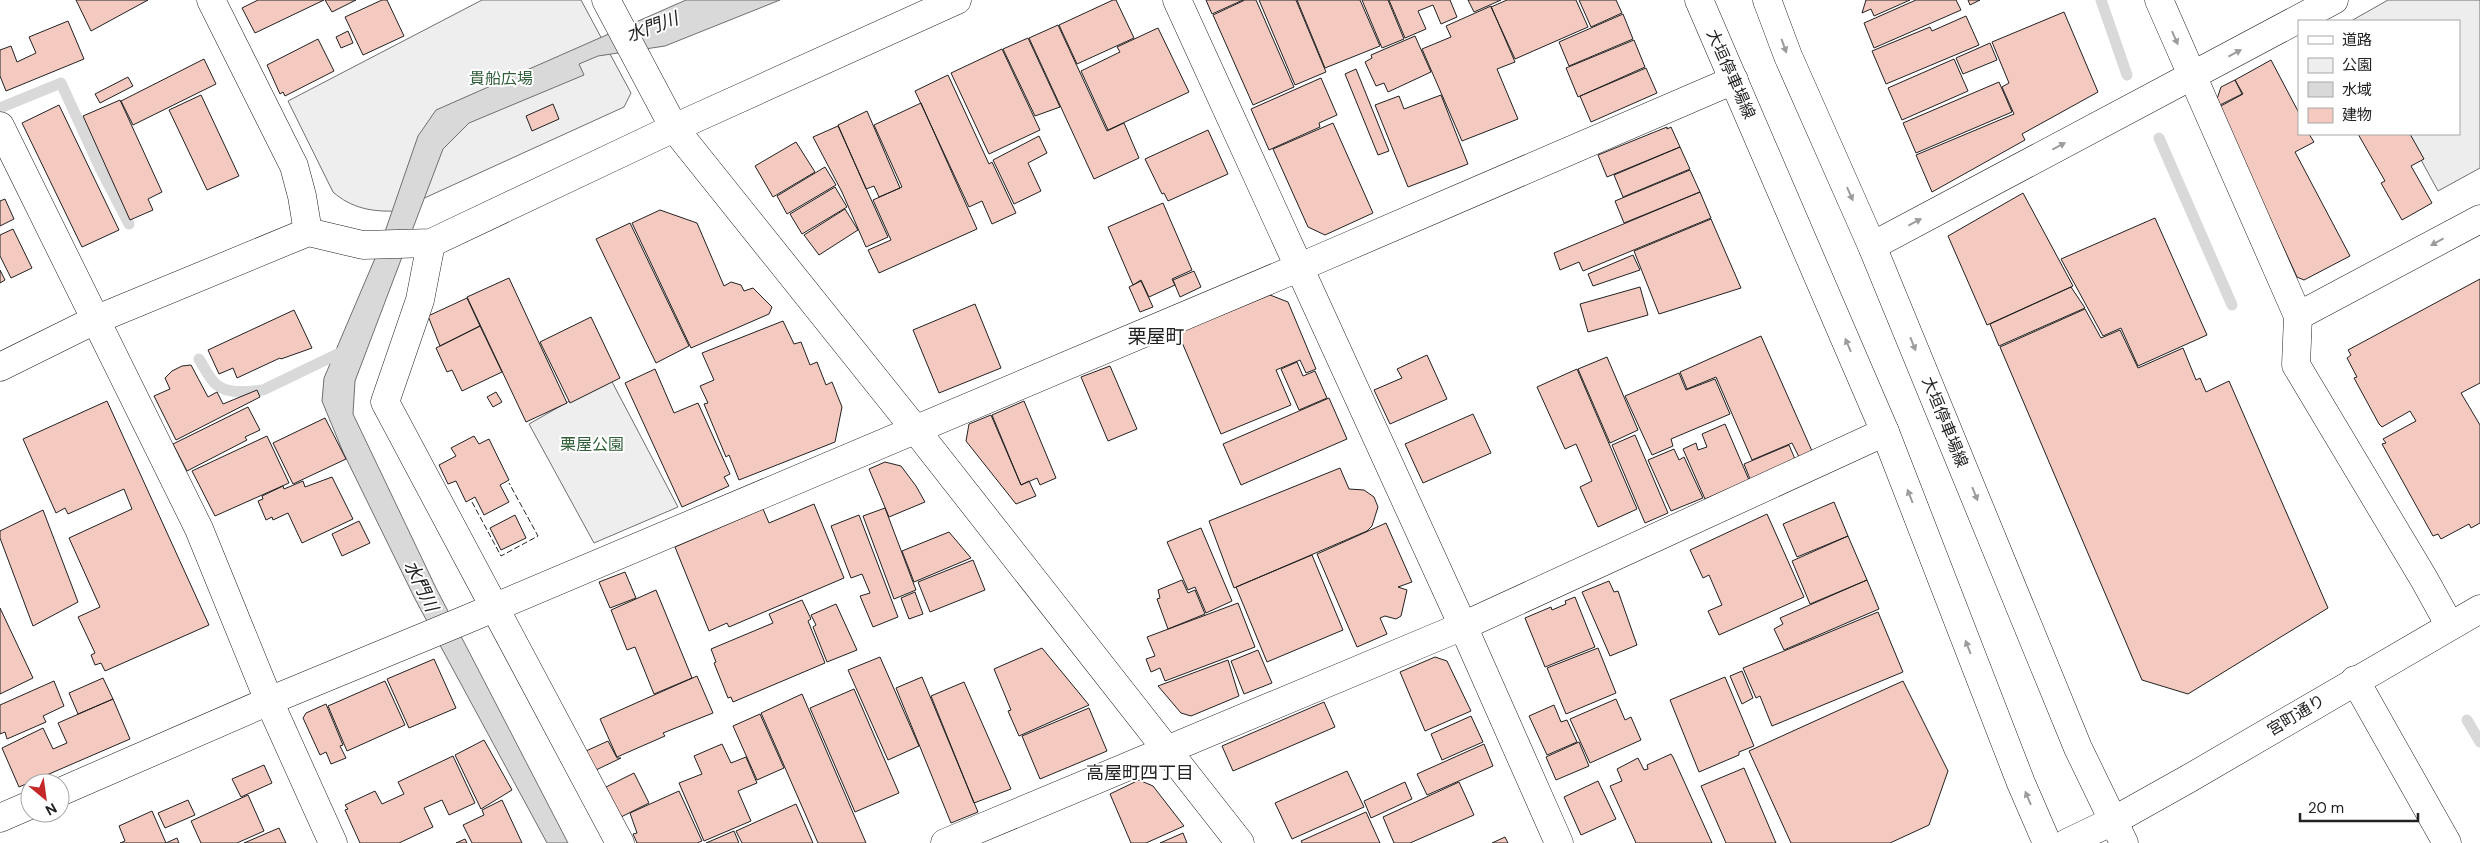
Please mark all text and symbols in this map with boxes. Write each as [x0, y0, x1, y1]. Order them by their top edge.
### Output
water label: 水門川 [623, 6, 683, 48]
legend [2298, 20, 2460, 135]
street label: 大垣停車場線 [1702, 26, 1760, 122]
text: 道路 [2342, 30, 2372, 50]
one-way arrow [2172, 31, 2180, 45]
one-way arrow [1781, 38, 1788, 53]
one-way arrow [2227, 49, 2242, 57]
text: 公園 [2342, 55, 2372, 75]
park label: 貴船広場 [469, 68, 533, 89]
text: 水域 [2342, 80, 2372, 100]
text: 建物 [2342, 105, 2372, 125]
one-way arrow [2052, 142, 2066, 150]
one-way arrow [1846, 187, 1854, 201]
one-way arrow [1908, 218, 1922, 226]
one-way arrow [2430, 238, 2445, 246]
district label: 栗屋町 [1127, 324, 1185, 349]
one-way arrow [1909, 337, 1917, 352]
one-way arrow [1843, 338, 1851, 352]
street label: 大垣停車場線 [1917, 374, 1973, 470]
park label: 栗屋公園 [560, 434, 624, 455]
one-way arrow [1971, 487, 1979, 501]
one-way arrow [1905, 488, 1913, 503]
water label: 水門川 [398, 556, 444, 617]
one-way arrow [1964, 640, 1972, 654]
street label: 宮町通り [2263, 690, 2329, 740]
district label: 高屋町四丁目 [1086, 761, 1194, 785]
north arrow [20, 773, 70, 823]
scale bar [2300, 790, 2418, 822]
one-way arrow [2023, 791, 2031, 805]
text: 20 m [2308, 798, 2344, 818]
text: N [42, 799, 60, 820]

